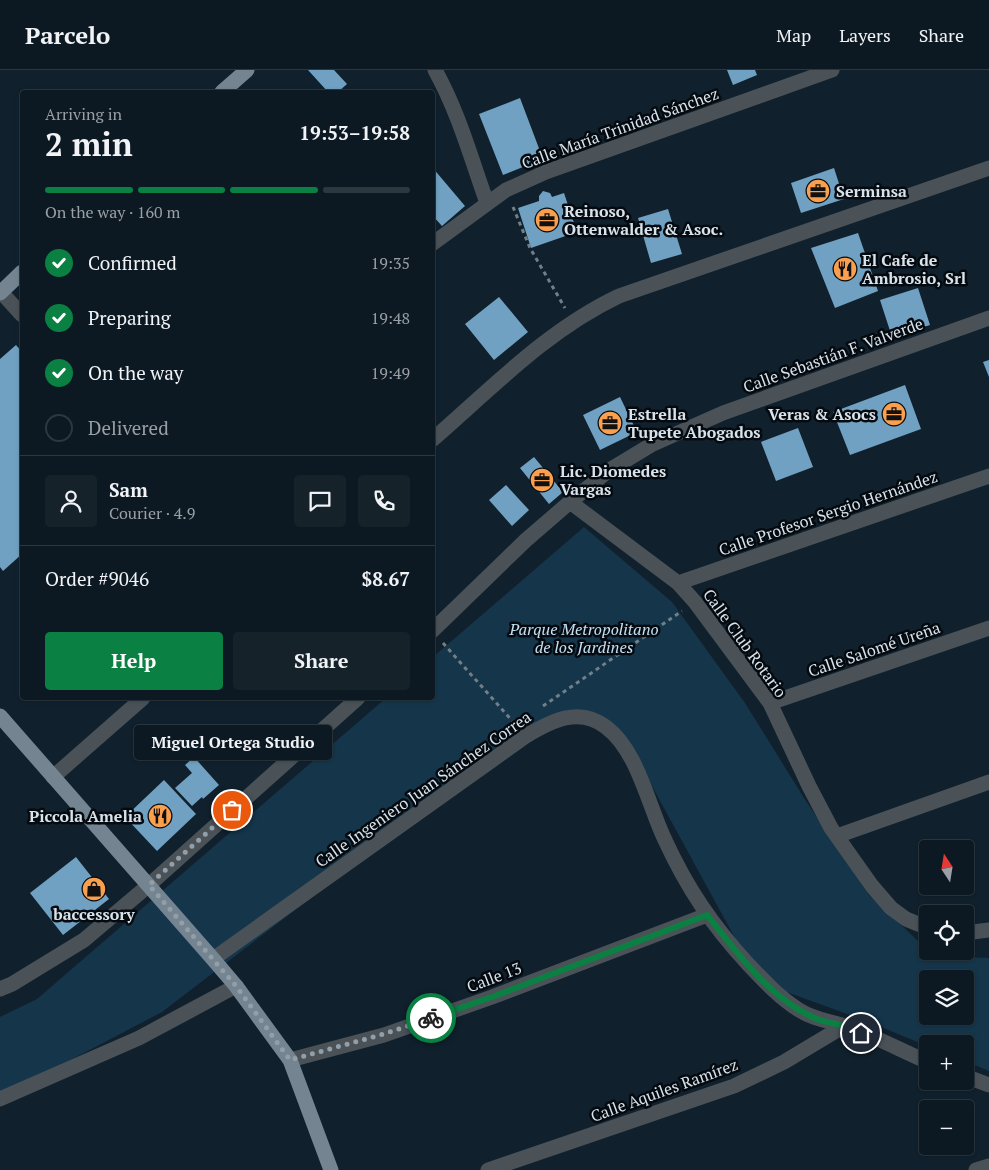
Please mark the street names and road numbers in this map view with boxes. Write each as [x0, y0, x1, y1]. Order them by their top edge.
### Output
street label: Calle María Trinidad Sánchez [519, 82, 721, 174]
street label: Calle Sebastián F. Valverde [740, 312, 926, 398]
street label: Calle Profesor Sergio Hernández [716, 465, 940, 561]
street label: Calle Club Rotario [698, 584, 792, 702]
street label: Calle Salomé Ureña [805, 616, 943, 682]
street label: Calle Ingeniero Juan Sánchez Correa [311, 706, 535, 872]
street label: Calle 13 [463, 957, 525, 997]
street label: Calle Aquiles Ramírez [587, 1053, 741, 1127]

